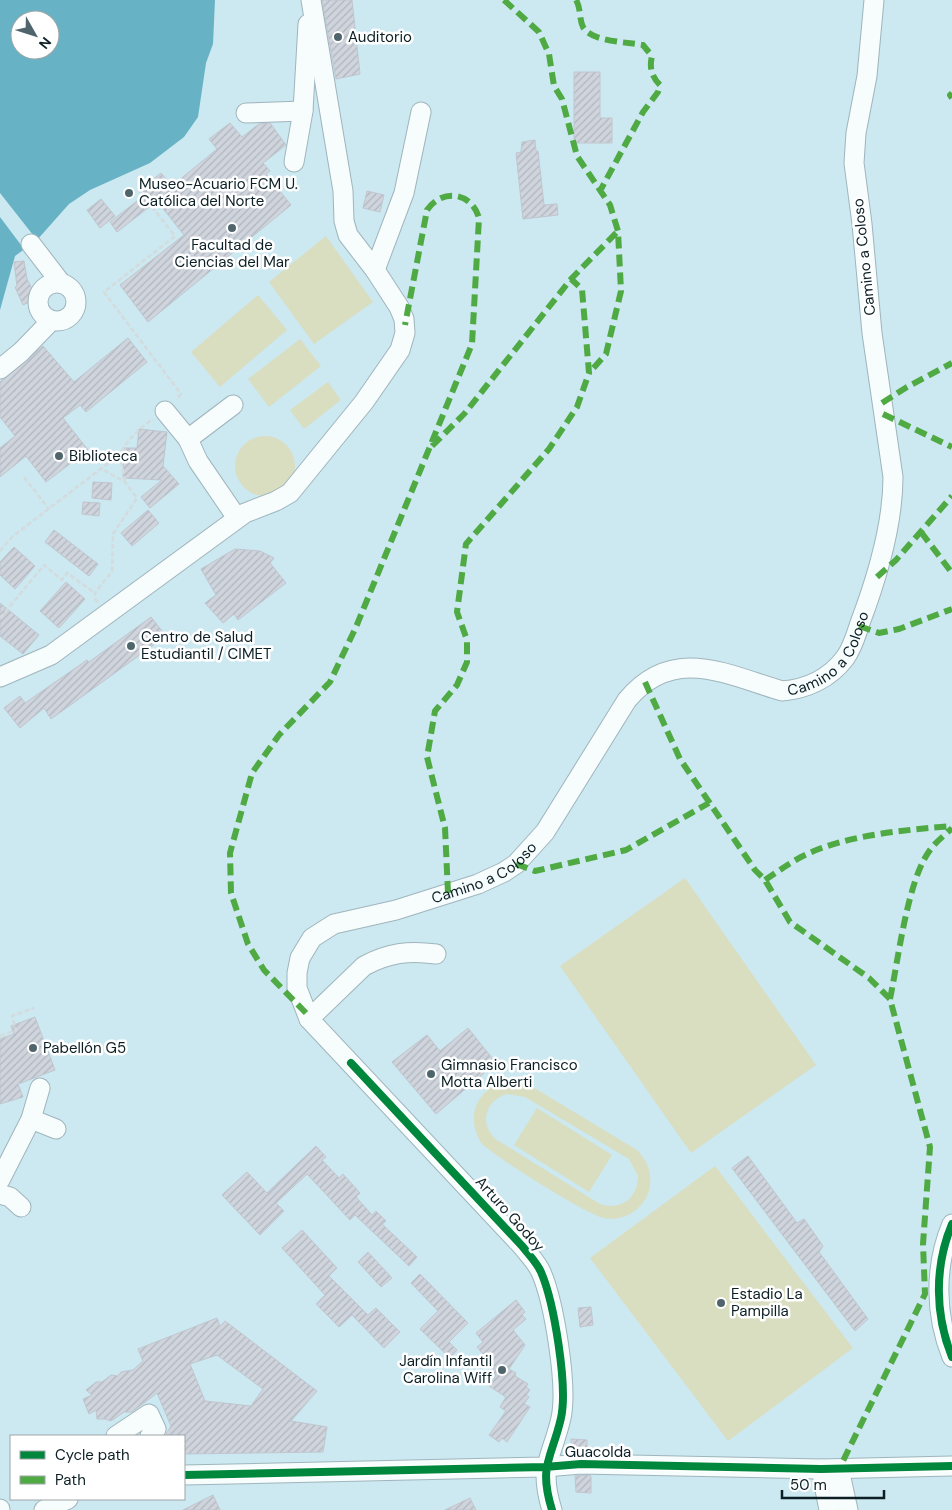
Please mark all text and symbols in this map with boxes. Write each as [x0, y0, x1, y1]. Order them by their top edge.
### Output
north arrow [10, 10, 60, 60]
place label: Auditorio [348, 27, 412, 47]
marker: Auditorio [332, 31, 344, 43]
text: N [35, 34, 55, 53]
place label: Museo-Acuario FCM U. Católica del Norte [139, 174, 298, 211]
marker: Museo-Acuario FCM U. Católica del Norte [123, 187, 135, 199]
street label: Camino a Coloso [848, 197, 880, 317]
marker: Facultad de Ciencias del Mar [226, 222, 238, 234]
place label: Facultad de Ciencias del Mar [175, 235, 290, 272]
place label: Biblioteca [69, 446, 138, 466]
marker: Biblioteca [53, 450, 65, 462]
street label: Camino a Coloso [786, 608, 874, 700]
place label: Centro de Salud Estudiantil / CIMET [141, 627, 271, 664]
marker: Centro de Salud Estudiantil / CIMET [125, 640, 137, 652]
street label: Camino a Coloso [429, 838, 541, 908]
place label: Pabellón G5 [43, 1038, 126, 1058]
marker: Pabellón G5 [27, 1042, 39, 1054]
place label: Gimnasio Francisco Motta Alberti [441, 1055, 578, 1092]
marker: Gimnasio Francisco Motta Alberti [425, 1068, 437, 1080]
street label: Arturo Godoy [471, 1172, 549, 1256]
place label: Estadio La Pampilla [731, 1284, 803, 1321]
marker: Estadio La Pampilla [715, 1297, 727, 1309]
place label: Jardín Infantil Carolina Wiff [399, 1351, 492, 1388]
marker: Jardín Infantil Carolina Wiff [496, 1364, 508, 1376]
legend [10, 1435, 185, 1500]
street label: Guacolda [565, 1442, 631, 1462]
text: Cycle path [55, 1445, 130, 1465]
scale bar [782, 1468, 884, 1500]
text: Path [55, 1470, 86, 1490]
text: 50 m [790, 1475, 827, 1495]

